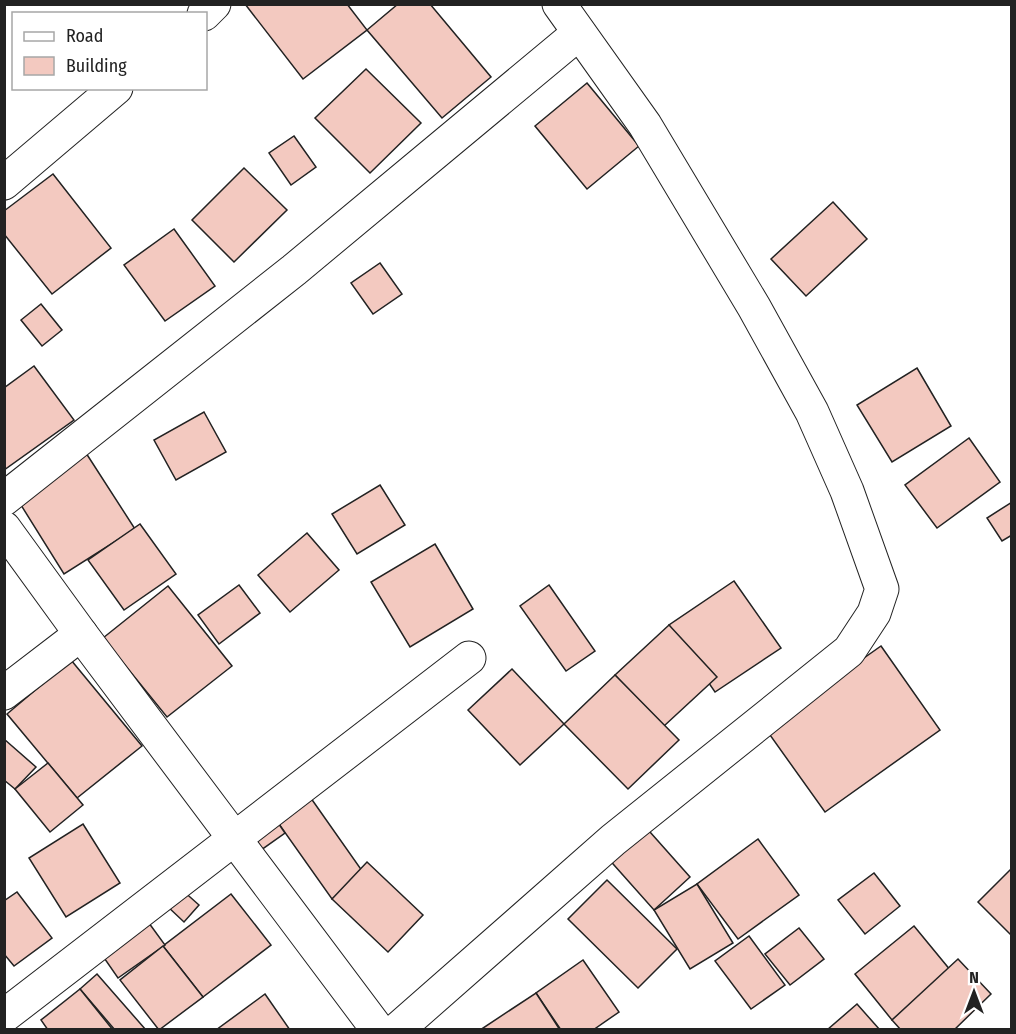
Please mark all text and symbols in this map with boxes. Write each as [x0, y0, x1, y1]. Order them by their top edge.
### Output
legend [12, 12, 207, 90]
text: Road [66, 25, 103, 47]
text: Building [66, 55, 127, 77]
north arrow [944, 962, 1004, 1022]
text: N [969, 968, 979, 987]

